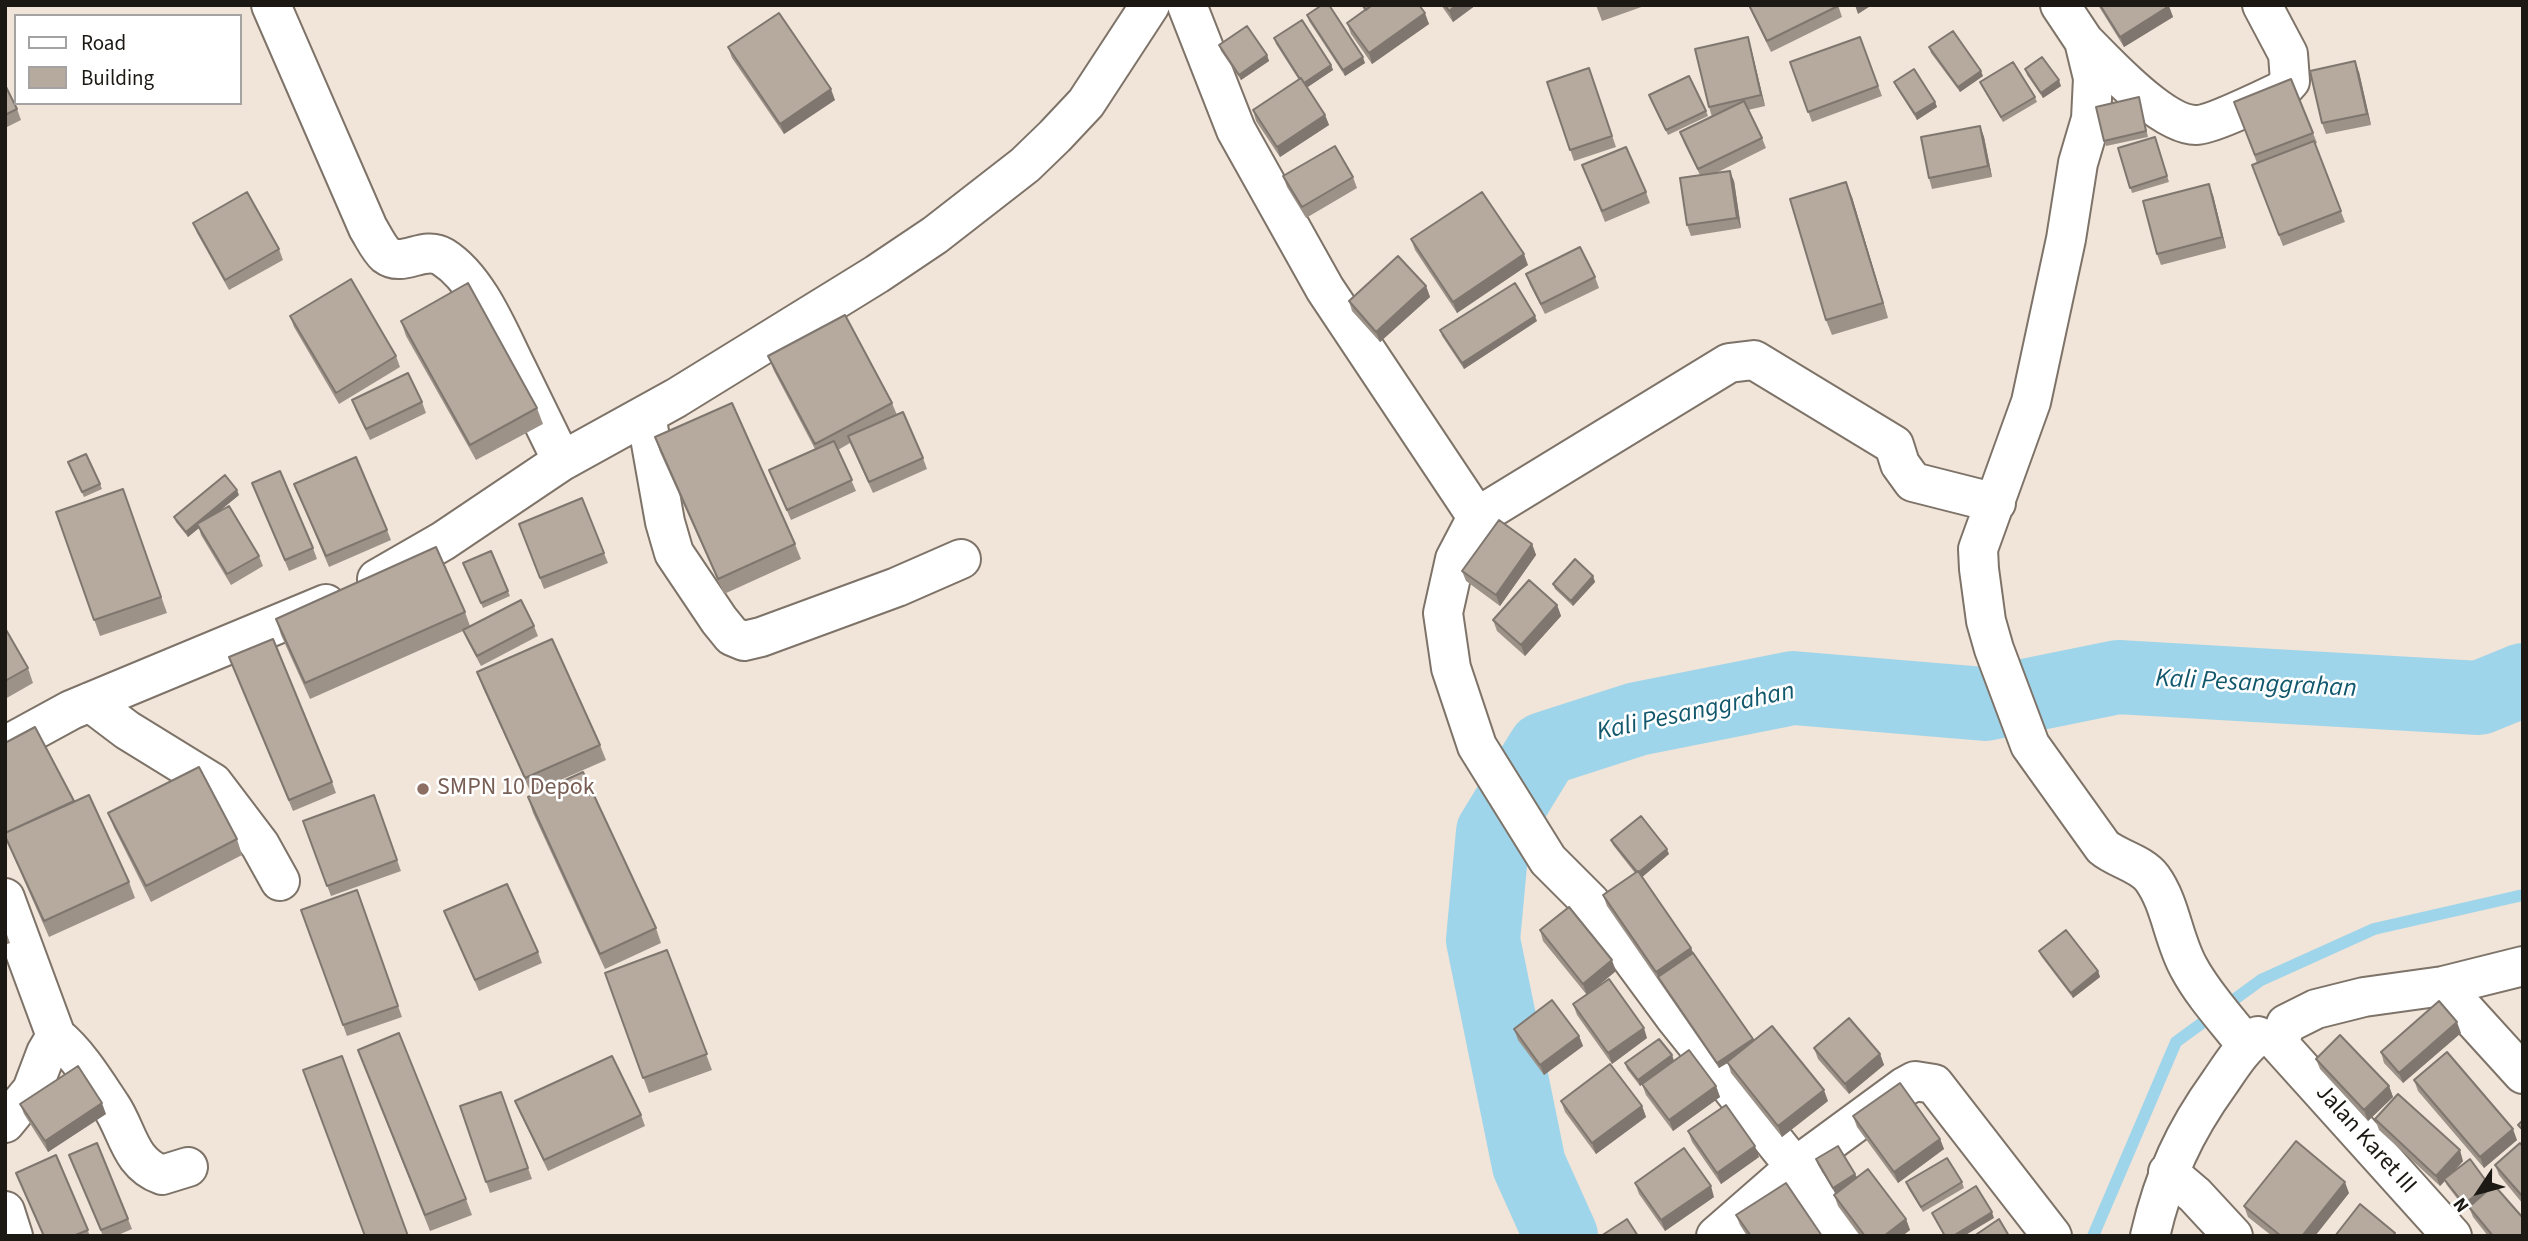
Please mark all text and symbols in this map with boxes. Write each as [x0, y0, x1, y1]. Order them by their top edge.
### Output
legend [14, 14, 242, 105]
text: Road [81, 28, 126, 58]
text: Building [81, 63, 154, 93]
water label: Kali Pesanggrahan [2154, 664, 2358, 706]
water label: Kali Pesanggrahan [1594, 677, 1798, 749]
place label: SMPN 10 Depok [437, 775, 595, 803]
marker: SMPN 10 Depok [415, 781, 431, 797]
street label: Jalan Karet III [2308, 1079, 2422, 1201]
north arrow [2444, 1157, 2514, 1227]
text: N [2447, 1192, 2476, 1218]

